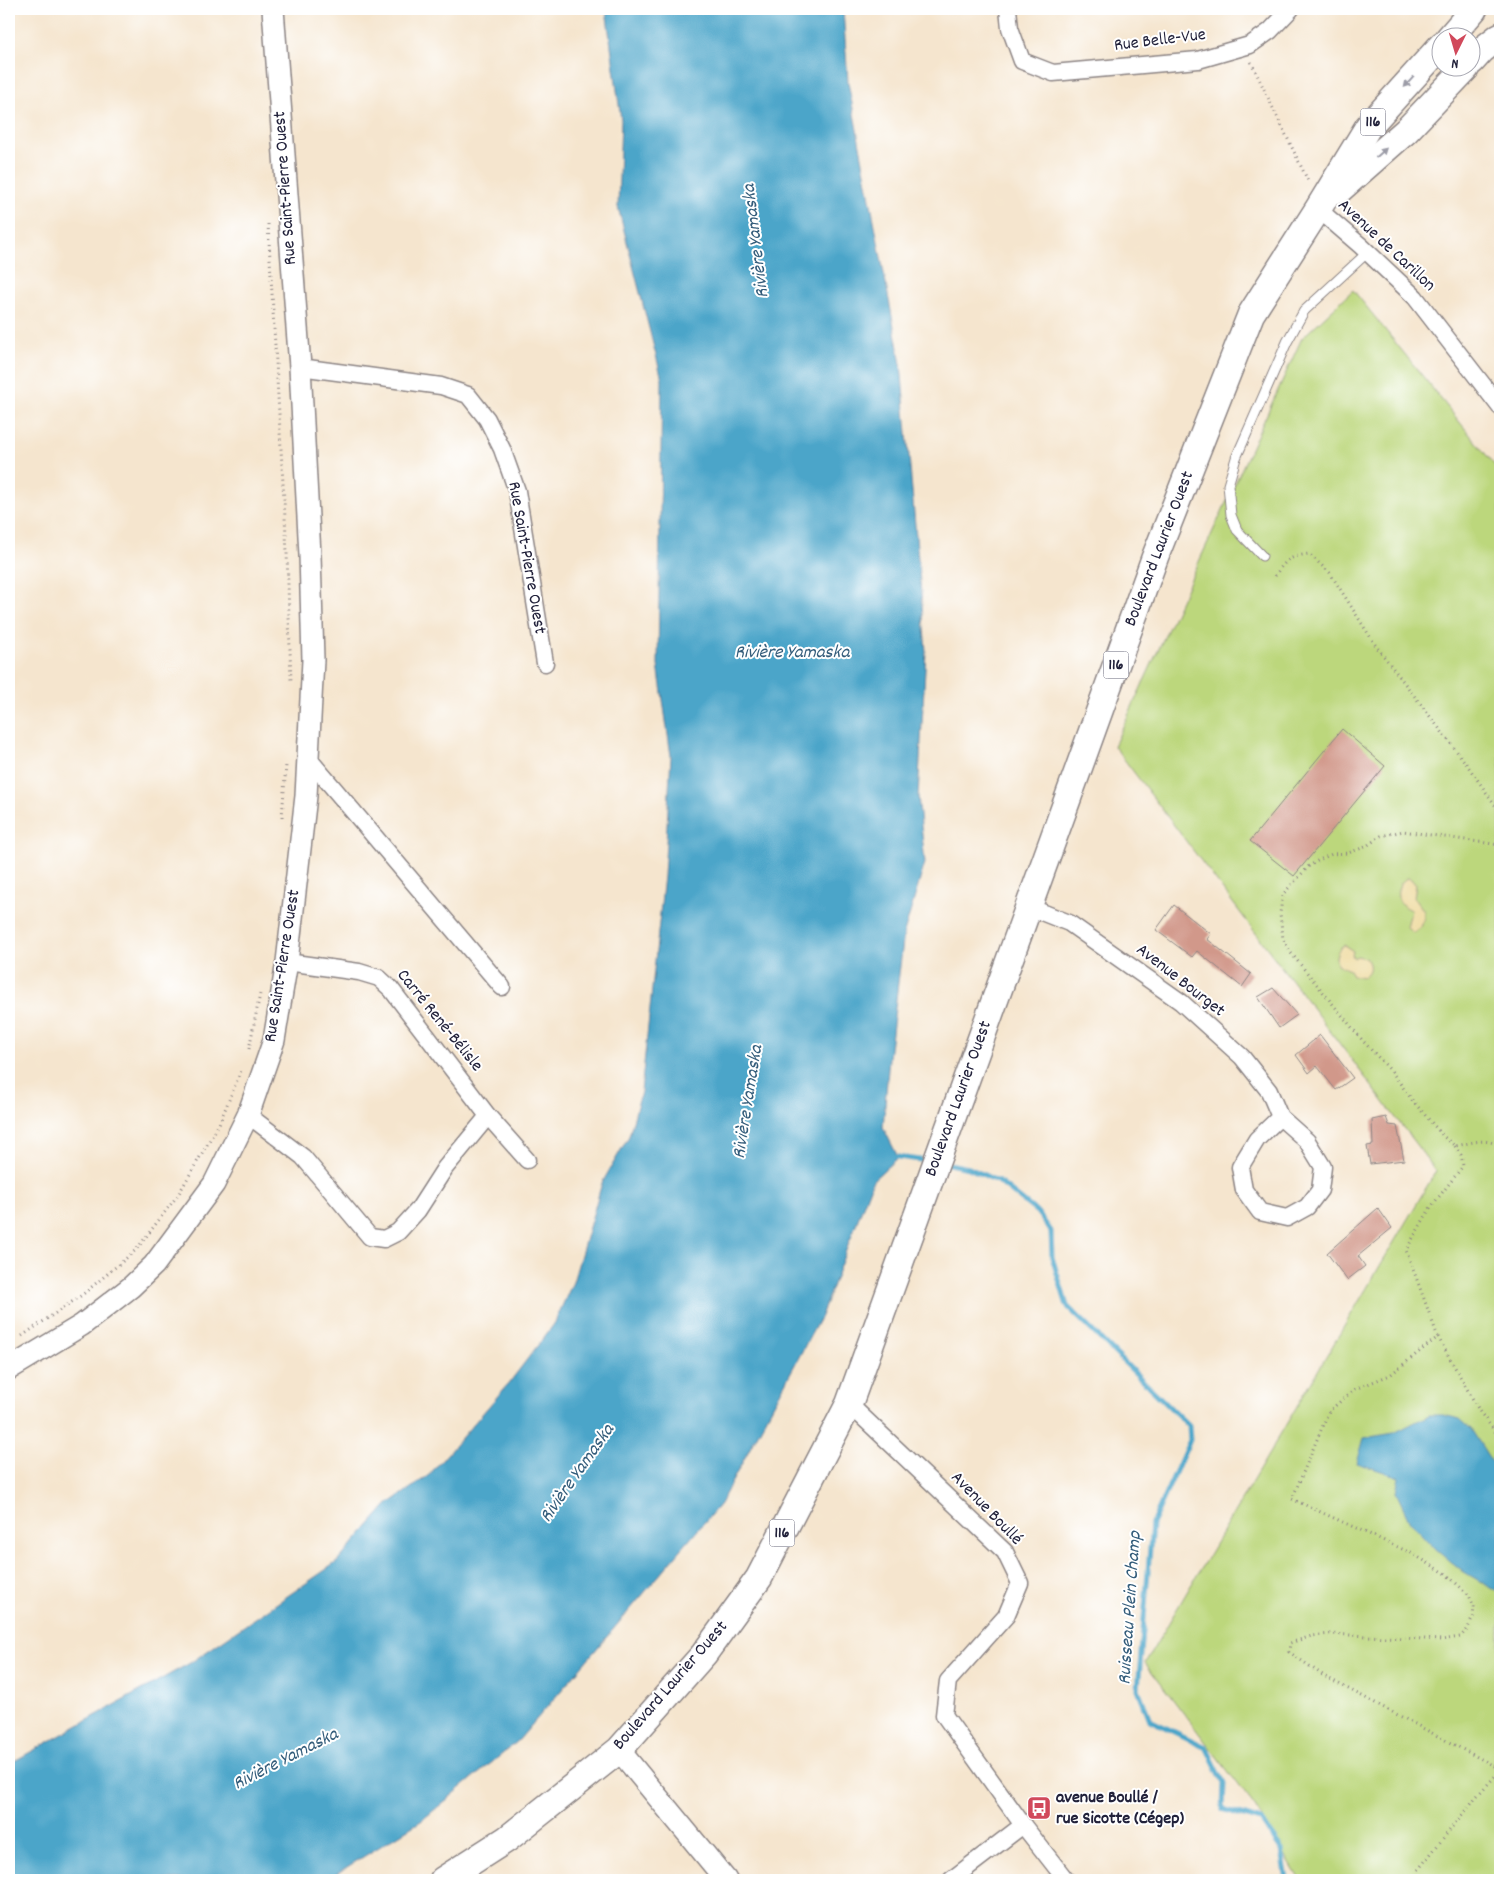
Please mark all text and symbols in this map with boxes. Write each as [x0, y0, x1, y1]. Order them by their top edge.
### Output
street label: Rue Belle-Vue [1113, 23, 1207, 59]
north arrow [1432, 28, 1482, 78]
text: N [1451, 53, 1459, 73]
one-way arrow [1403, 75, 1415, 87]
road number: 116 [1360, 108, 1386, 136]
street label: Rue Saint-Pierre Ouest [268, 110, 304, 266]
one-way arrow [1374, 148, 1387, 159]
water label: Rivière Yamaska [736, 181, 777, 300]
street label: Avenue de Carillon [1331, 194, 1441, 298]
street label: Boulevard Laurier Ouest [1119, 468, 1201, 630]
street label: Rue Saint-Pierre Ouest [500, 480, 552, 637]
water label: Rivière Yamaska [735, 640, 850, 667]
road number: 116 [1104, 652, 1128, 678]
street label: Rue Saint-Pierre Ouest [259, 887, 307, 1044]
street label: Avenue Bourget [1130, 938, 1230, 1024]
street label: Carré René-Bélisle [390, 965, 488, 1078]
street label: Boulevard Laurier Ouest [919, 1017, 999, 1180]
water label: Rivière Yamaska [727, 1042, 771, 1161]
water label: Rivière Yamaska [534, 1418, 623, 1529]
street label: Avenue Boullé [944, 1467, 1028, 1552]
road number: 116 [770, 1520, 794, 1546]
water label: Ruisseau Plein Champ [1112, 1529, 1150, 1686]
street label: Boulevard Laurier Ouest [608, 1616, 735, 1756]
water label: Rivière Yamaska [229, 1721, 344, 1798]
place label: avenue Boullé / rue Sicotte (Cégep) [1056, 1786, 1184, 1832]
bus stop icon: avenue Boullé / rue Sicotte (Cégep) [1026, 1795, 1052, 1821]

